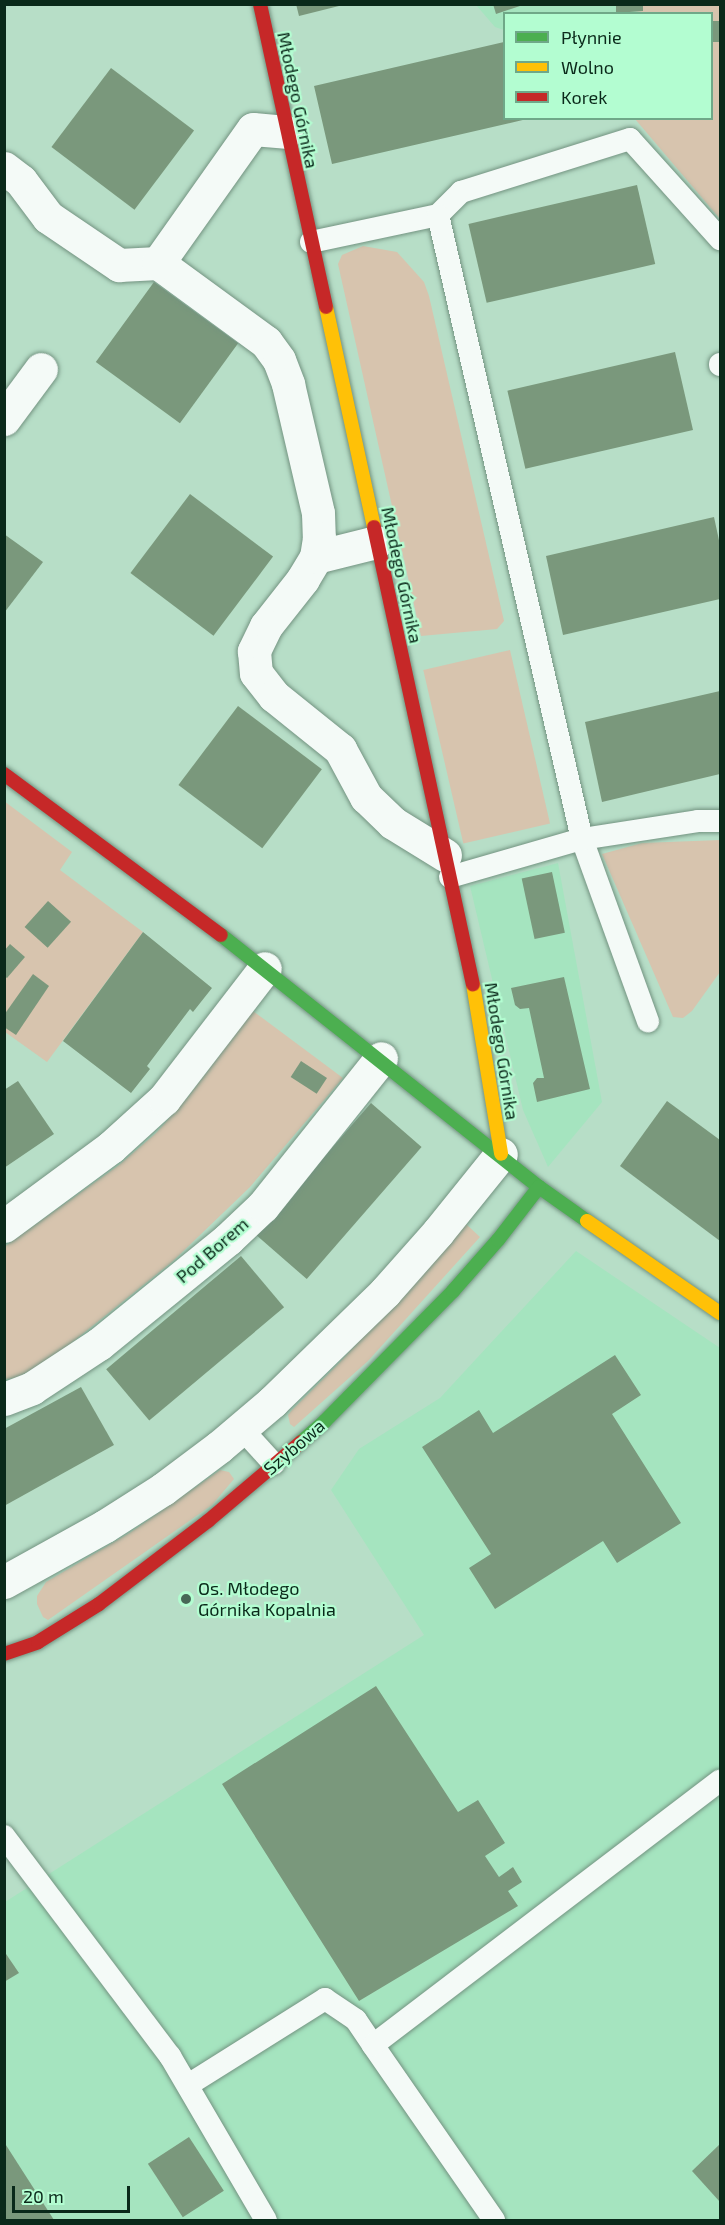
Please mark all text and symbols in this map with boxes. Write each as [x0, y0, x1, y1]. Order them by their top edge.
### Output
legend [503, 12, 713, 120]
text: Płynnie [561, 26, 622, 48]
street label: Młodego Górnika [273, 30, 323, 170]
text: Wolno [561, 56, 614, 78]
text: Korek [561, 86, 607, 108]
street label: Młodego Górnika [377, 505, 427, 645]
street label: Młodego Górnika [480, 981, 524, 1121]
street label: Pod Borem [171, 1213, 253, 1287]
street label: Szybowa [259, 1415, 329, 1479]
place label: Os. Młodego Górnika Kopalnia [198, 1578, 336, 1620]
marker: Os. Młodego Górnika Kopalnia [179, 1592, 193, 1606]
scale bar [15, 2174, 134, 2212]
text: 20 m [23, 2185, 64, 2207]

